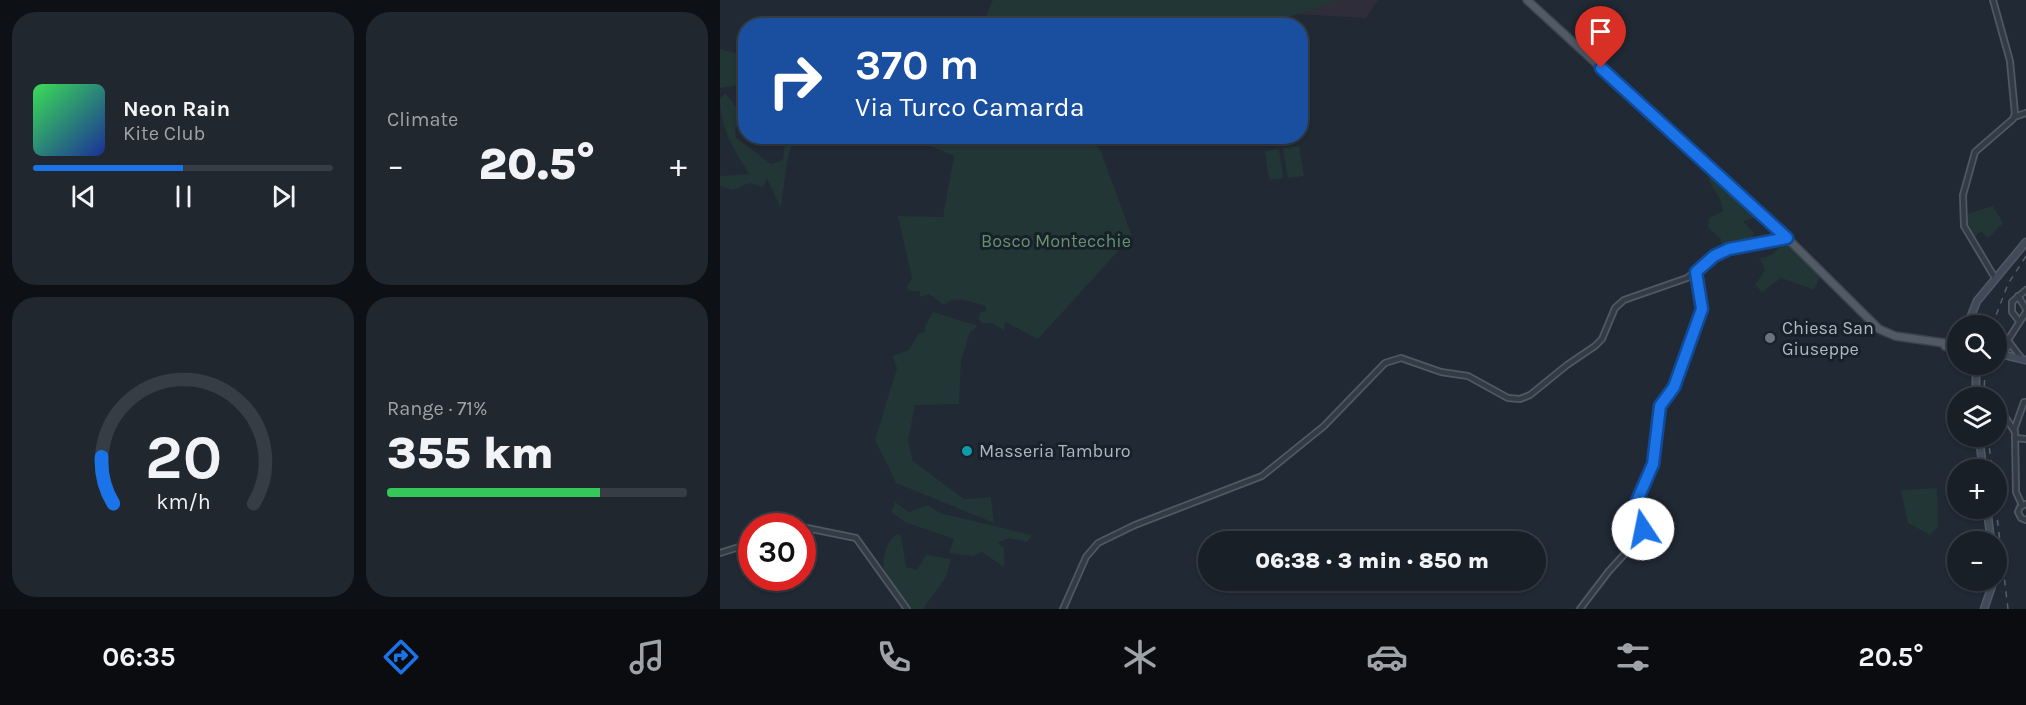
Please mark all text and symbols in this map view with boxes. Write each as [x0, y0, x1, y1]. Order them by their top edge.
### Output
pin [1575, 6, 1626, 68]
icon: arrive [1584, 15, 1617, 48]
text: 370 m [855, 40, 979, 90]
icon: right [756, 42, 834, 120]
text: Via Turco Camarda [855, 91, 1085, 123]
text: Neon Rain [123, 96, 230, 122]
text: Climate [387, 108, 458, 131]
text: Kite Club [123, 122, 205, 145]
text: 20.5° [479, 138, 595, 190]
text: − [387, 146, 404, 184]
text: + [670, 146, 687, 184]
icon: previous [67, 180, 100, 213]
icon: pause [167, 180, 200, 213]
icon: next [267, 180, 300, 213]
park label: Bosco Montecchie [981, 230, 1131, 252]
map controls [1947, 315, 2007, 591]
button: search [1947, 315, 2007, 375]
place label: Chiesa San Giuseppe [1782, 317, 1874, 360]
marker: Chiesa San Giuseppe [1763, 331, 1777, 345]
button: layers [1947, 387, 2007, 447]
text: Range · 71% [387, 397, 487, 420]
text: 20 [144, 421, 222, 494]
text: 355 km [387, 427, 554, 479]
place label: Masseria Tamburo [979, 440, 1130, 462]
marker: Masseria Tamburo [960, 444, 974, 458]
button: + [1947, 459, 2007, 519]
text: km/h [156, 489, 210, 514]
position arrow [1611, 497, 1675, 561]
speed limit sign: 30 [738, 513, 816, 591]
button: − [1947, 531, 2007, 591]
text: 06:38 · 3 min · 850 m [1255, 548, 1489, 574]
icon: directions [380, 636, 422, 678]
icon: music [626, 636, 668, 678]
icon: phone [873, 636, 915, 678]
icon: climate [1119, 636, 1161, 678]
icon: car [1366, 636, 1408, 678]
icon: filters [1612, 636, 1654, 678]
text: 06:35 [102, 641, 175, 673]
text: 20.5° [1858, 641, 1924, 673]

